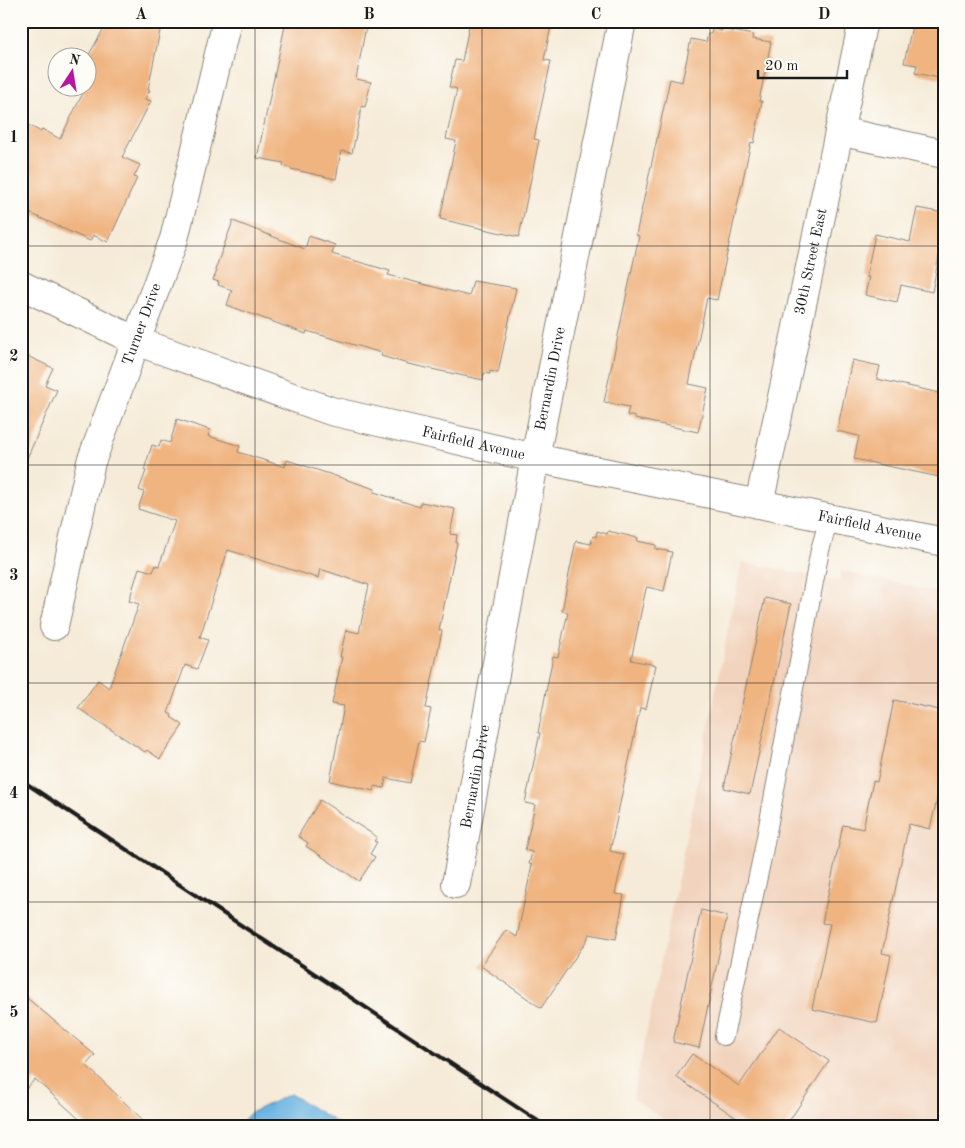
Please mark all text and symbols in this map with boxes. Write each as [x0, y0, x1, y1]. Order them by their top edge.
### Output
text: A [135, 7, 147, 23]
text: B [363, 7, 375, 23]
text: C [591, 7, 601, 23]
text: D [818, 7, 830, 23]
north arrow [48, 48, 98, 98]
scale bar [758, 48, 846, 80]
text: N [68, 52, 81, 68]
text: 20 m [765, 59, 799, 74]
text: 1 [9, 130, 19, 146]
street label: 30th Street East [792, 207, 830, 316]
street label: Turner Drive [120, 281, 164, 367]
street label: Bernardin Drive [533, 326, 568, 432]
text: 2 [9, 349, 19, 365]
street label: Fairfield Avenue [420, 425, 526, 463]
street label: Fairfield Avenue [816, 509, 923, 545]
text: 3 [9, 568, 19, 584]
street label: Bernardin Drive [459, 724, 493, 830]
text: 4 [9, 786, 19, 802]
text: 5 [9, 1005, 19, 1021]

